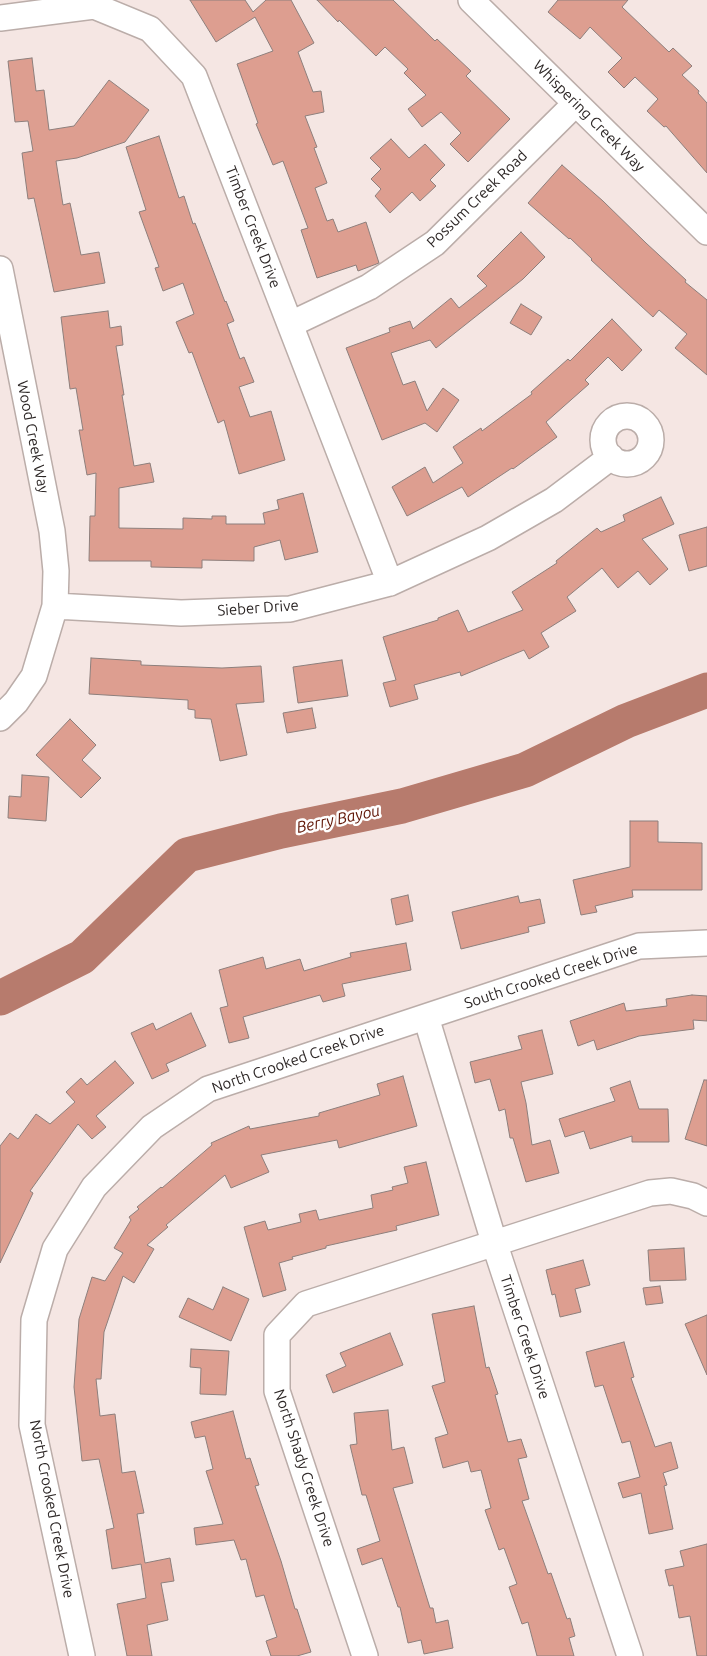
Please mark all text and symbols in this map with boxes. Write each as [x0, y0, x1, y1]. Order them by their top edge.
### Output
street label: Whispering Creek Way [529, 56, 649, 176]
street label: Possum Creek Road [423, 146, 531, 252]
street label: Timber Creek Drive [221, 163, 285, 291]
street label: Wood Creek Way [13, 379, 53, 495]
street label: Sieber Drive [217, 596, 299, 620]
water label: Berry Bayou [295, 801, 381, 837]
street label: South Crooked Creek Drive [462, 939, 640, 1013]
street label: North Crooked Creek Drive [209, 1021, 387, 1097]
street label: Timber Creek Drive [496, 1273, 554, 1401]
street label: North Shady Creek Drive [270, 1387, 338, 1549]
street label: North Crooked Creek Drive [26, 1418, 78, 1600]

